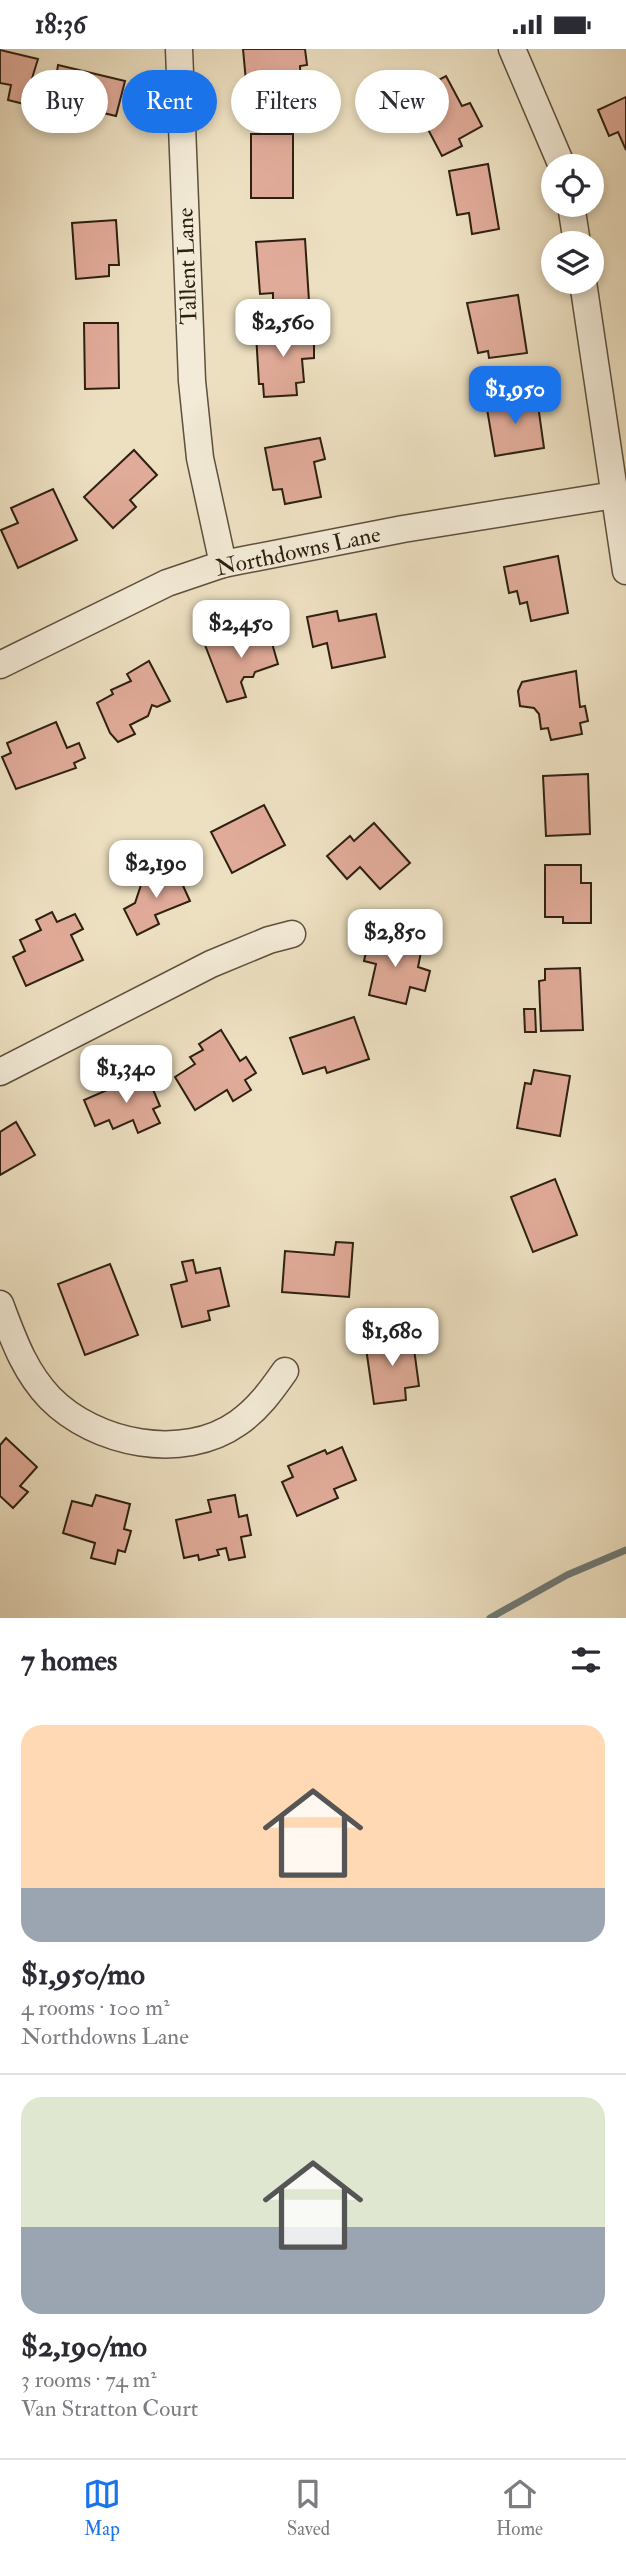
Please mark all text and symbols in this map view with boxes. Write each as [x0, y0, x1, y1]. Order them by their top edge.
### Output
text: 18:36 [35, 9, 86, 41]
chip: Buy [21, 70, 108, 133]
chip: Rent [122, 70, 217, 133]
chip: Filters [231, 70, 341, 133]
chip: New [355, 70, 449, 133]
map controls [541, 154, 604, 294]
button: locate [541, 154, 604, 217]
street label: Tallent Lane [170, 207, 204, 325]
button: layers [541, 231, 604, 294]
pin: $2,560 [226, 299, 340, 359]
text: $2,560 [251, 307, 315, 336]
pin: $1,950 [458, 367, 572, 426]
text: $1,950 [485, 374, 545, 403]
street label: Northdowns Lane [213, 519, 383, 583]
pin: $2,450 [184, 601, 298, 660]
text: $2,450 [209, 608, 273, 637]
pin: $2,190 [99, 841, 213, 900]
text: $2,190 [125, 848, 187, 877]
pin: $2,850 [338, 909, 452, 969]
text: $2,850 [364, 917, 426, 946]
pin: $1,340 [69, 1045, 183, 1105]
text: $1,340 [96, 1053, 156, 1082]
pin: $1,680 [335, 1309, 449, 1368]
text: $1,680 [362, 1316, 422, 1345]
icon: filters [567, 1641, 605, 1679]
text: 7 homes [21, 1642, 117, 1679]
icon: home [250, 1770, 376, 1896]
text: $1,950/mo [21, 1956, 145, 1993]
text: 4 rooms · 100 m² [21, 1993, 170, 2022]
text: Northdowns Lane [21, 2022, 189, 2051]
icon: home [250, 2142, 376, 2268]
text: $2,190/mo [21, 2328, 147, 2365]
text: 3 rooms · 74 m² [21, 2365, 157, 2394]
text: Van Stratton Court [21, 2394, 198, 2423]
tab: Map [83, 2475, 121, 2541]
tab: Saved [287, 2475, 330, 2541]
tab: Home [496, 2475, 543, 2541]

